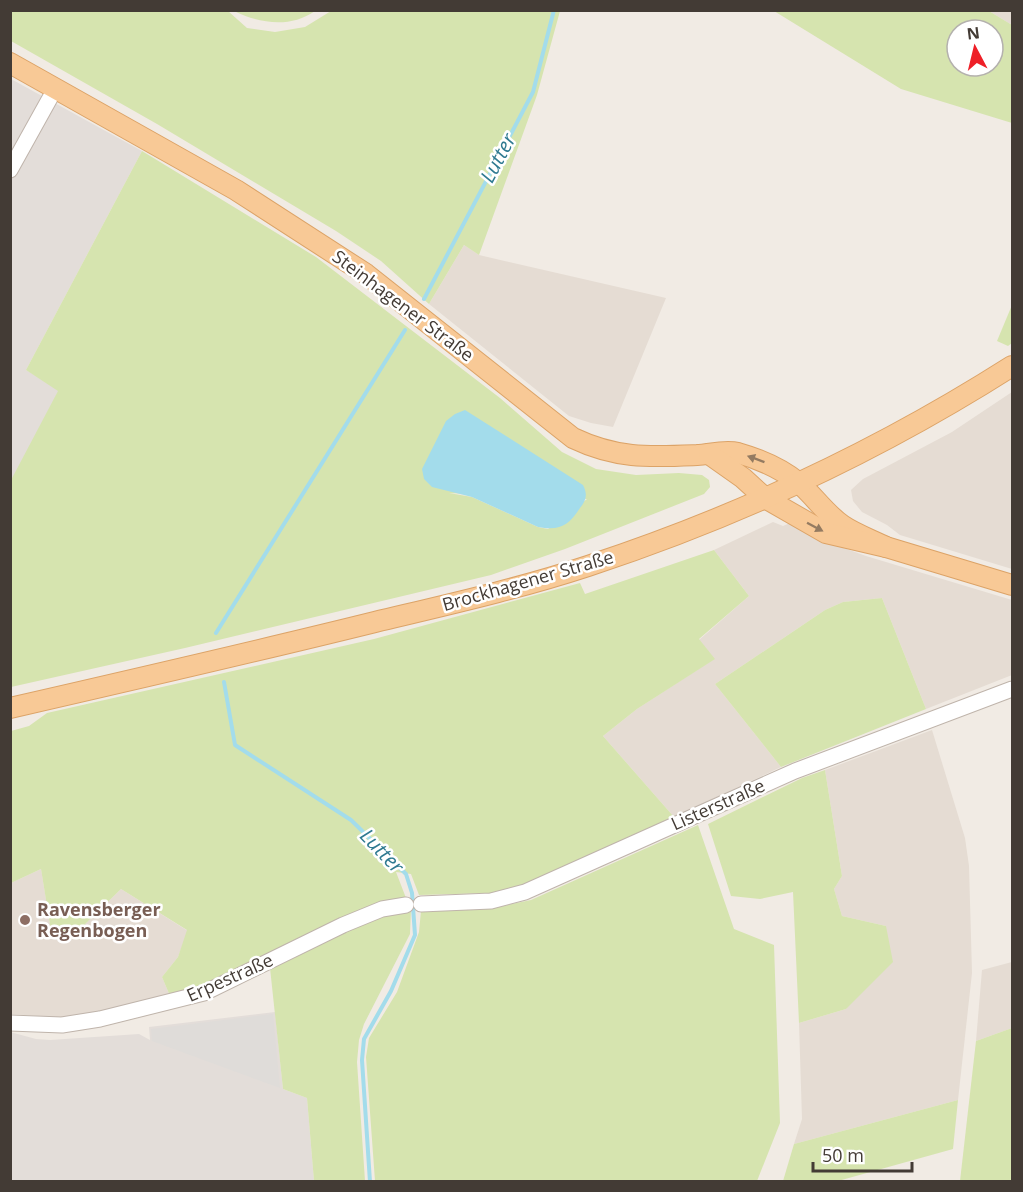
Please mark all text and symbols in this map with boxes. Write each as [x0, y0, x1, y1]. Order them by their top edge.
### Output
north arrow [945, 18, 1005, 78]
text: N [965, 21, 981, 45]
water label: Lutter [473, 127, 522, 187]
street label: Steinhagener Straße [328, 244, 479, 366]
one-way arrow [747, 454, 765, 464]
one-way arrow [807, 522, 824, 532]
street label: Brockhagener Straße [439, 544, 616, 616]
street label: Listerstraße [667, 773, 768, 835]
water label: Lutter [355, 823, 411, 880]
place label: Ravensberger Regenbogen [37, 897, 161, 942]
marker: Ravensberger Regenbogen [18, 913, 32, 927]
street label: Erpestraße [183, 947, 277, 1007]
scale bar [813, 1135, 912, 1173]
text: 50 m [822, 1143, 864, 1167]

